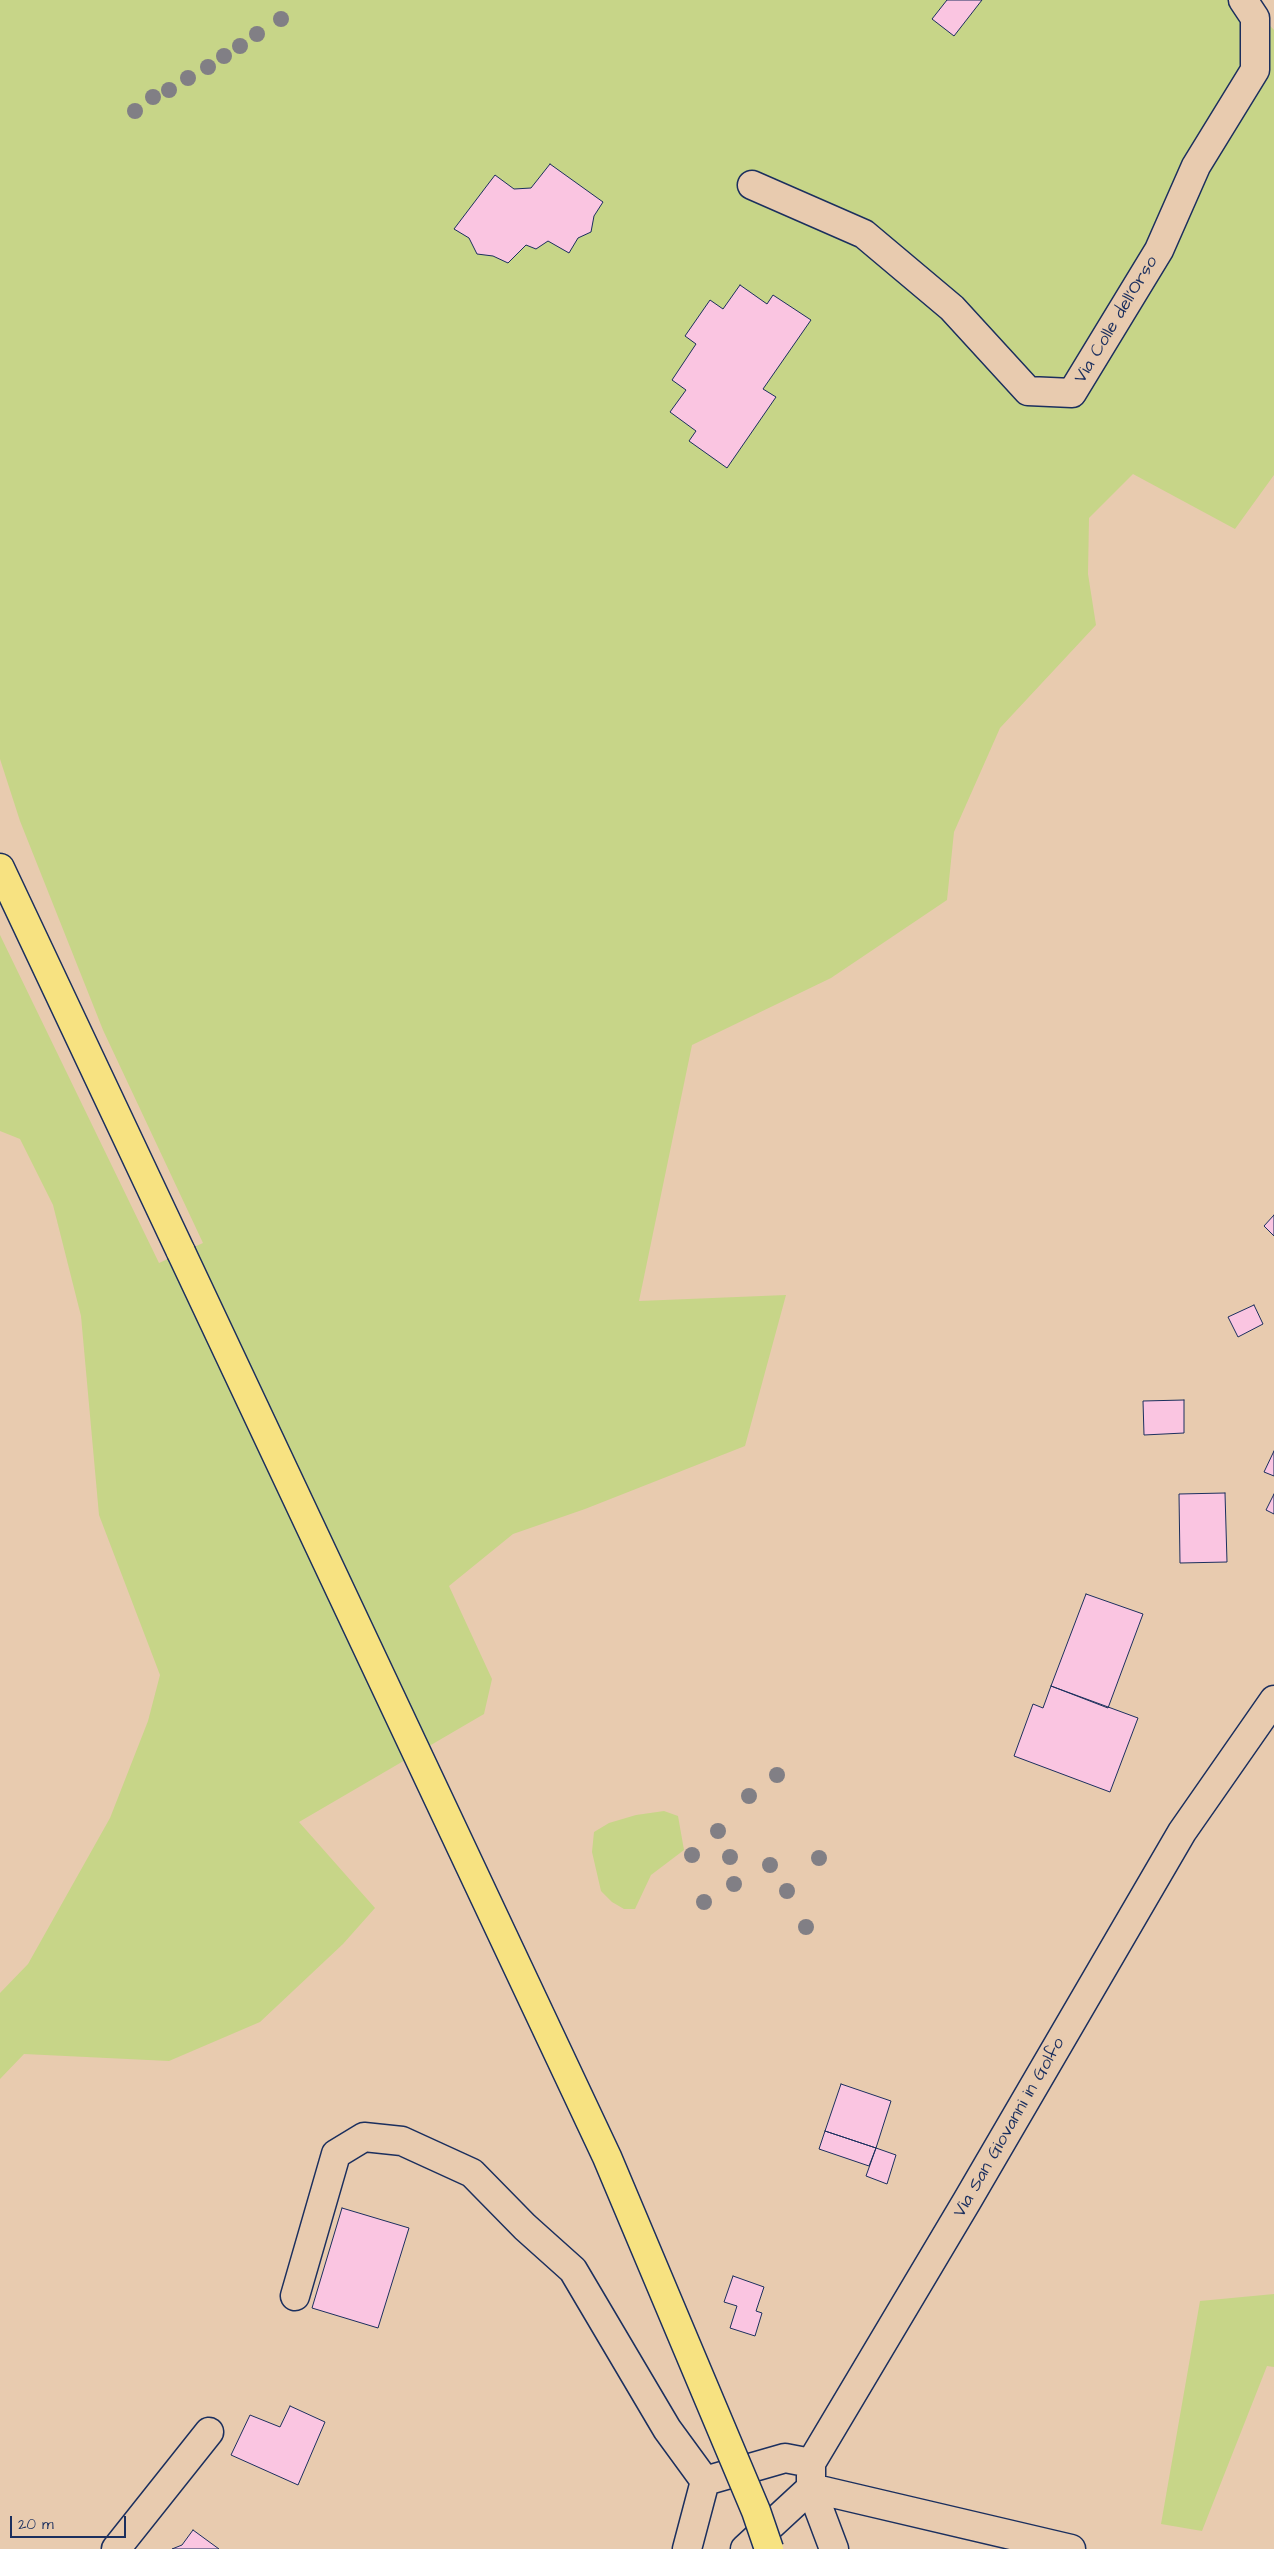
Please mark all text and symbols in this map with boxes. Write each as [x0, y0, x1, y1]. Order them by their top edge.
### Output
street label: Via Colle dell'Orso [1071, 252, 1163, 388]
street label: Via San Giovanni in Golfo [950, 2034, 1070, 2222]
scale bar [12, 2506, 129, 2538]
text: 20 m [18, 2514, 54, 2535]

